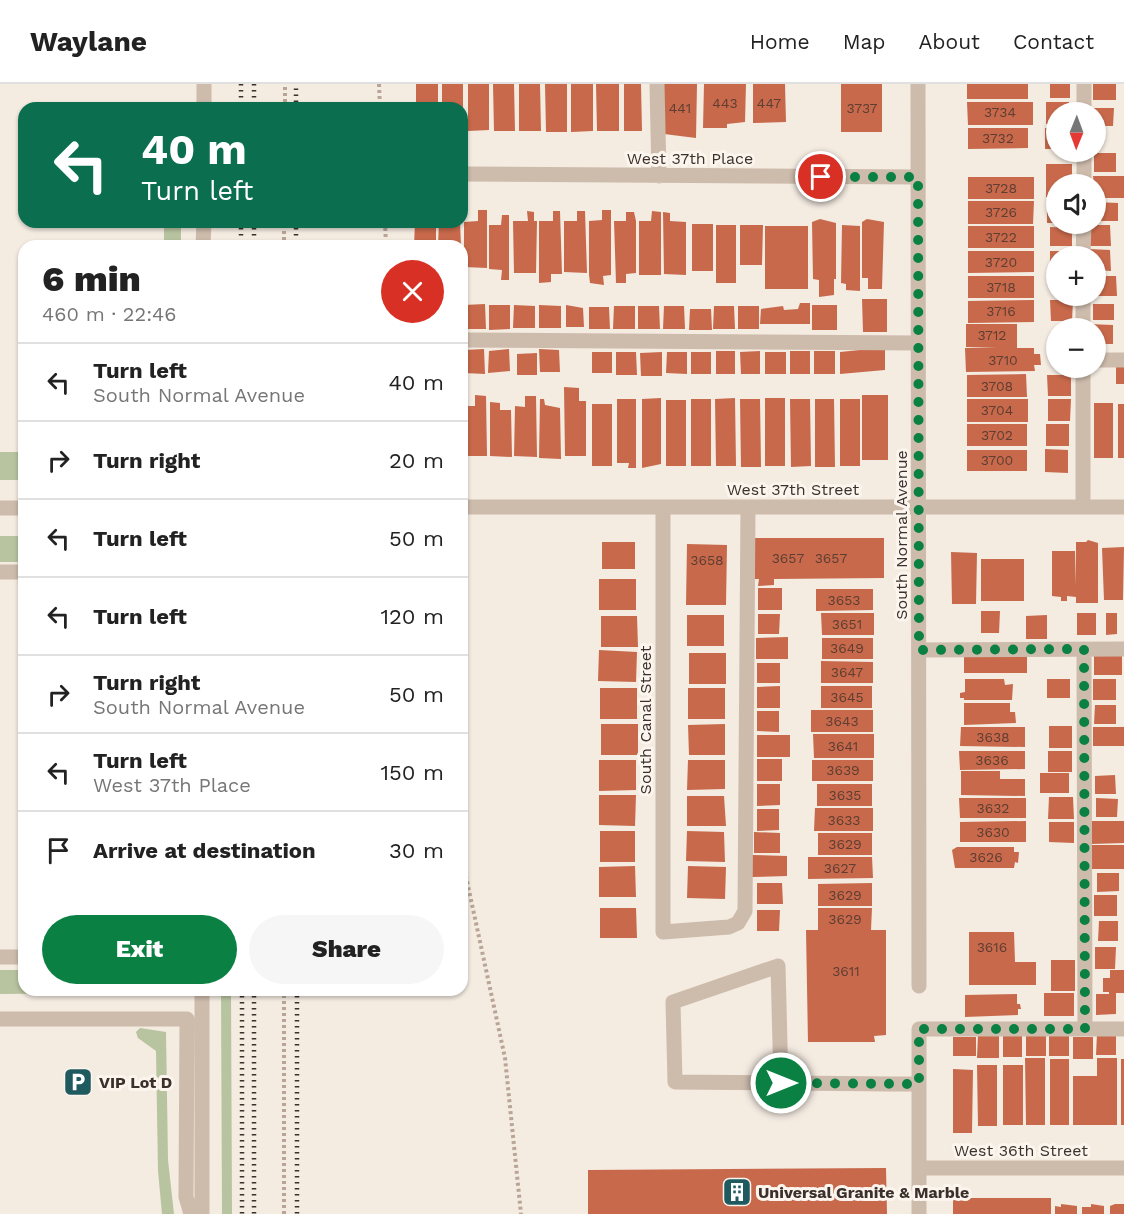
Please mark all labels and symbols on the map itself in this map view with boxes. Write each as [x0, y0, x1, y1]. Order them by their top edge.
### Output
house number: 443 [712, 95, 738, 111]
house number: 447 [757, 95, 781, 111]
house number: 441 [669, 100, 691, 116]
house number: 3737 [847, 100, 878, 116]
north arrow [1046, 102, 1106, 162]
house number: 3734 [984, 104, 1016, 120]
house number: 3732 [982, 130, 1014, 146]
street label: West 37th Place [627, 149, 753, 168]
pin [795, 151, 846, 202]
house number: 3728 [985, 180, 1017, 196]
house number: 3726 [985, 204, 1017, 220]
house number: 3722 [985, 229, 1017, 245]
house number: 3720 [985, 254, 1017, 270]
house number: 3718 [986, 279, 1016, 295]
house number: 3716 [986, 303, 1016, 319]
house number: 3712 [977, 327, 1007, 343]
house number: 3710 [988, 352, 1018, 368]
house number: 3708 [981, 378, 1013, 394]
house number: 3704 [981, 402, 1013, 418]
house number: 3702 [981, 427, 1013, 443]
street label: South Normal Avenue [892, 450, 911, 620]
house number: 3700 [981, 452, 1013, 468]
street label: West 37th Street [727, 480, 860, 499]
house number: 3657 [772, 550, 804, 566]
house number: 3657 [815, 550, 847, 566]
house number: 3658 [690, 552, 724, 568]
house number: 3653 [828, 592, 860, 608]
house number: 3651 [832, 616, 862, 632]
house number: 3649 [830, 640, 864, 656]
street label: South Canal Street [636, 645, 655, 794]
house number: 3647 [831, 664, 863, 680]
house number: 3645 [830, 689, 864, 705]
house number: 3643 [825, 713, 859, 729]
house number: 3638 [976, 729, 1010, 745]
house number: 3641 [828, 738, 858, 754]
house number: 3636 [975, 752, 1009, 768]
house number: 3639 [826, 762, 860, 778]
house number: 3635 [829, 787, 861, 803]
house number: 3632 [977, 800, 1010, 816]
house number: 3633 [828, 812, 861, 828]
house number: 3630 [976, 824, 1010, 840]
house number: 3629 [828, 836, 862, 852]
house number: 3626 [969, 849, 1003, 865]
house number: 3627 [824, 860, 856, 876]
house number: 3629 [828, 887, 862, 903]
house number: 3629 [828, 911, 862, 927]
house number: 3616 [977, 939, 1007, 955]
house number: 3611 [832, 963, 860, 979]
position arrow [749, 1051, 813, 1115]
parking icon: VIP Lot D [62, 1066, 94, 1098]
place label: VIP Lot D [99, 1073, 172, 1092]
street label: West 36th Street [954, 1141, 1088, 1160]
building icon: Universal Granite & Marble [721, 1176, 753, 1208]
place label: Universal Granite & Marble [758, 1183, 969, 1202]

